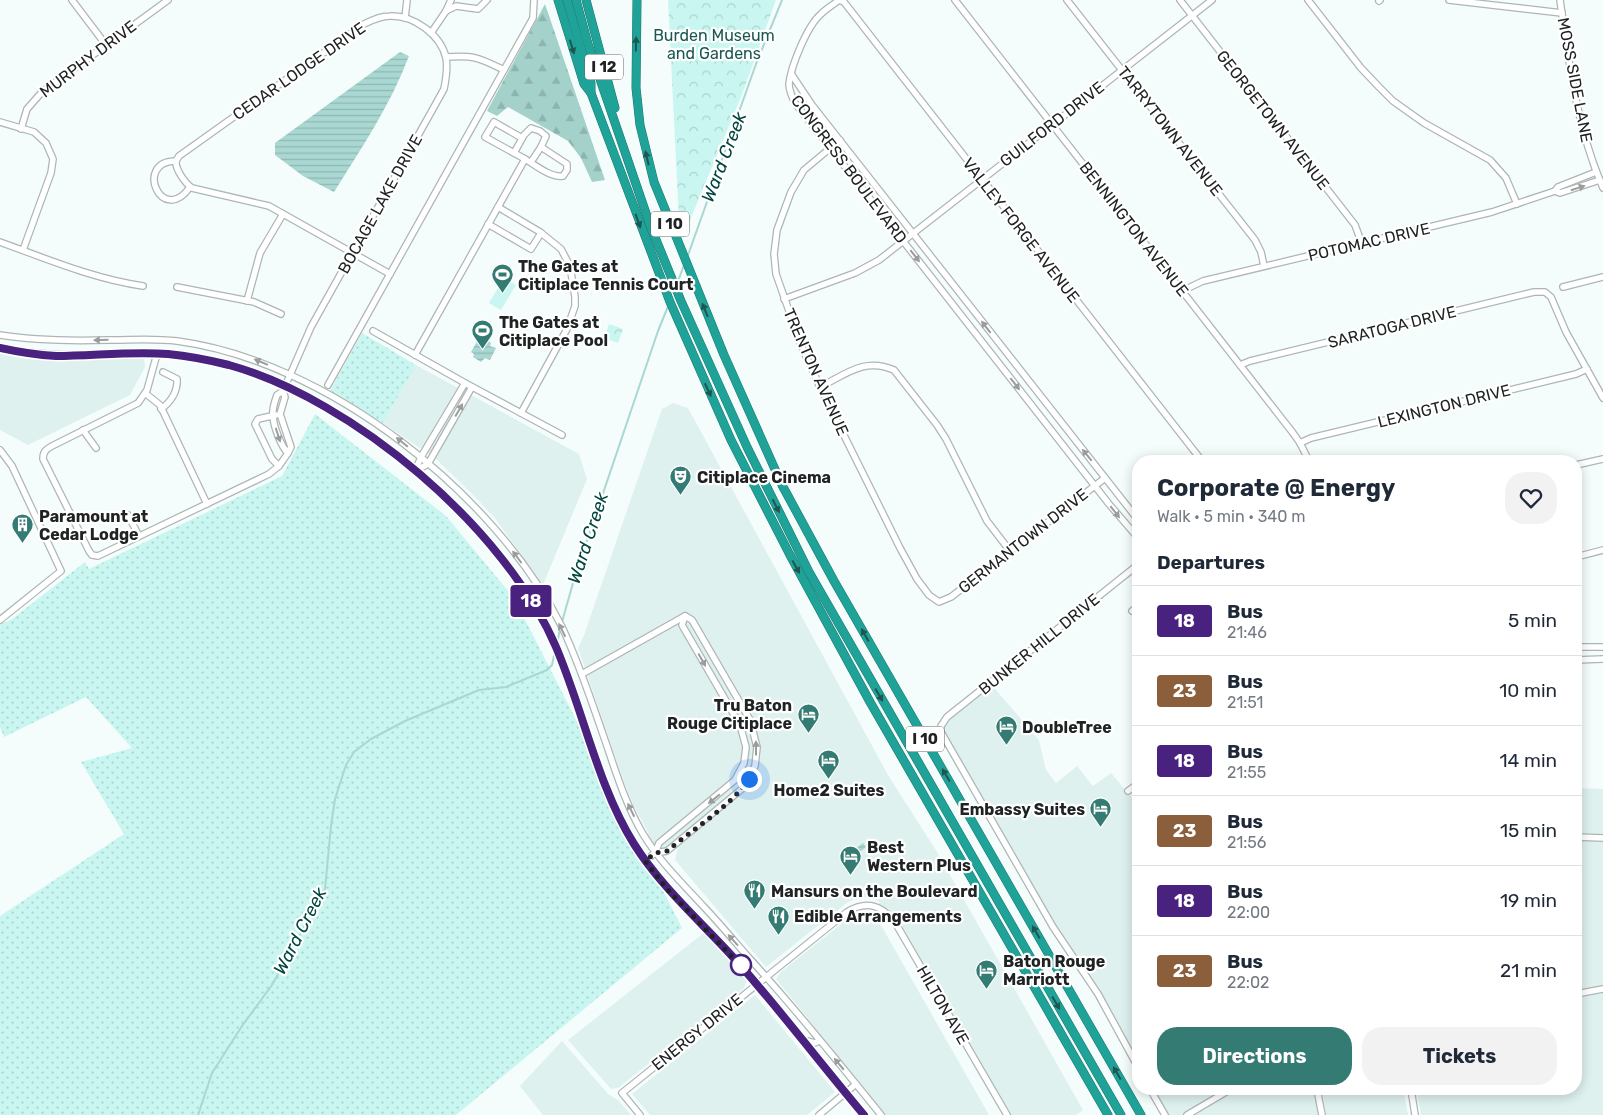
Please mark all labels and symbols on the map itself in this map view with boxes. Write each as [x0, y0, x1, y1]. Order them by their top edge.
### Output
street label: MOSS SIDE LANE [1554, 16, 1596, 144]
street label: MURPHY DRIVE [36, 17, 140, 101]
street label: CEDAR LODGE DRIVE [229, 18, 369, 124]
park label: Burden Museum and Gardens [653, 26, 775, 63]
one-way arrow [632, 36, 640, 52]
one-way arrow [569, 39, 577, 54]
street label: GEORGETOWN AVENUE [1213, 47, 1333, 193]
road number: I 12 [585, 54, 623, 80]
street label: TARRYTOWN AVENUE [1114, 62, 1226, 200]
street label: GUILFORD DRIVE [996, 77, 1108, 171]
street label: CONGRESS BOULEVARD [787, 91, 911, 247]
water label: Ward Creek [697, 108, 752, 205]
street label: BOCAGE LAKE DRIVE [334, 131, 426, 277]
one-way arrow [643, 150, 651, 165]
street label: VALLEY FORGE AVENUE [958, 154, 1084, 306]
street label: BENNINGTON AVENUE [1076, 158, 1192, 300]
one-way arrow [1570, 183, 1585, 191]
road number: I 10 [651, 212, 689, 236]
one-way arrow [634, 214, 642, 229]
street label: POTOMAC DRIVE [1306, 219, 1432, 265]
one-way arrow [910, 249, 920, 263]
place label: The Gates at Citiplace Tennis Court [518, 257, 694, 294]
sports icon: The Gates at Citiplace Tennis Court [490, 263, 514, 294]
one-way arrow [701, 302, 709, 317]
street label: SARATOGA DRIVE [1326, 302, 1458, 352]
street label: TRENTON AVENUE [779, 305, 853, 439]
place label: The Gates at Citiplace Pool [499, 313, 608, 350]
sports icon: The Gates at Citiplace Pool [471, 319, 495, 350]
one-way arrow [981, 321, 992, 334]
one-way arrow [93, 337, 109, 345]
one-way arrow [254, 358, 268, 366]
one-way arrow [1010, 377, 1020, 391]
street label: LEXINGTON DRIVE [1376, 380, 1512, 432]
one-way arrow [705, 383, 713, 397]
one-way arrow [454, 404, 463, 417]
one-way arrow [275, 427, 283, 442]
one-way arrow [396, 437, 409, 448]
one-way arrow [1081, 449, 1092, 462]
theatre icon: Citiplace Cinema [669, 465, 693, 496]
place label: Citiplace Cinema [697, 468, 831, 487]
street label: GERMANTOWN DRIVE [954, 484, 1092, 598]
water label: Ward Creek [563, 489, 613, 586]
one-way arrow [772, 499, 780, 513]
one-way arrow [1110, 505, 1121, 518]
place label: Paramount at Cedar Lodge [39, 507, 149, 544]
building icon: Paramount at Cedar Lodge [11, 513, 35, 544]
one-way arrow [511, 551, 522, 564]
one-way arrow [792, 560, 801, 574]
line badge: 18 [508, 585, 554, 617]
street label: BUNKER HILL DRIVE [975, 589, 1103, 699]
one-way arrow [558, 623, 566, 637]
one-way arrow [861, 628, 870, 641]
one-way arrow [697, 653, 706, 666]
one-way arrow [875, 688, 884, 702]
place label: Tru Baton Rouge Citiplace [667, 696, 792, 733]
hotel icon: Tru Baton Rouge Citiplace [796, 702, 820, 733]
hotel icon: DoubleTree [994, 715, 1018, 746]
place label: DoubleTree [1022, 718, 1112, 737]
road number: I 10 [906, 726, 944, 752]
one-way arrow [752, 740, 760, 756]
hotel icon: Home2 Suites [817, 749, 841, 780]
your location [737, 767, 762, 792]
one-way arrow [942, 769, 951, 782]
place label: Home2 Suites [774, 781, 885, 800]
one-way arrow [708, 793, 721, 804]
hotel icon: Embassy Suites [1089, 797, 1113, 828]
place label: Embassy Suites [959, 800, 1085, 819]
one-way arrow [627, 803, 635, 818]
place label: Best Western Plus [867, 838, 971, 875]
hotel icon: Best Western Plus [839, 844, 863, 875]
restaurant icon: Mansurs on the Boulevard [743, 879, 767, 910]
place label: Mansurs on the Boulevard [771, 882, 977, 901]
water label: Ward Creek [269, 883, 332, 978]
restaurant icon: Edible Arrangements [766, 904, 790, 935]
place label: Edible Arrangements [794, 907, 962, 926]
one-way arrow [1032, 924, 1040, 939]
one-way arrow [728, 933, 739, 946]
place label: Baton Rouge Marriott [1003, 952, 1105, 989]
unlabelled marker [730, 954, 752, 976]
hotel icon: Baton Rouge Marriott [975, 958, 999, 989]
street label: HILTON AVE [913, 962, 973, 1048]
street label: ENERGY DRIVE [648, 990, 746, 1074]
one-way arrow [1052, 996, 1061, 1009]
one-way arrow [833, 1057, 844, 1070]
one-way arrow [1112, 1066, 1121, 1079]

